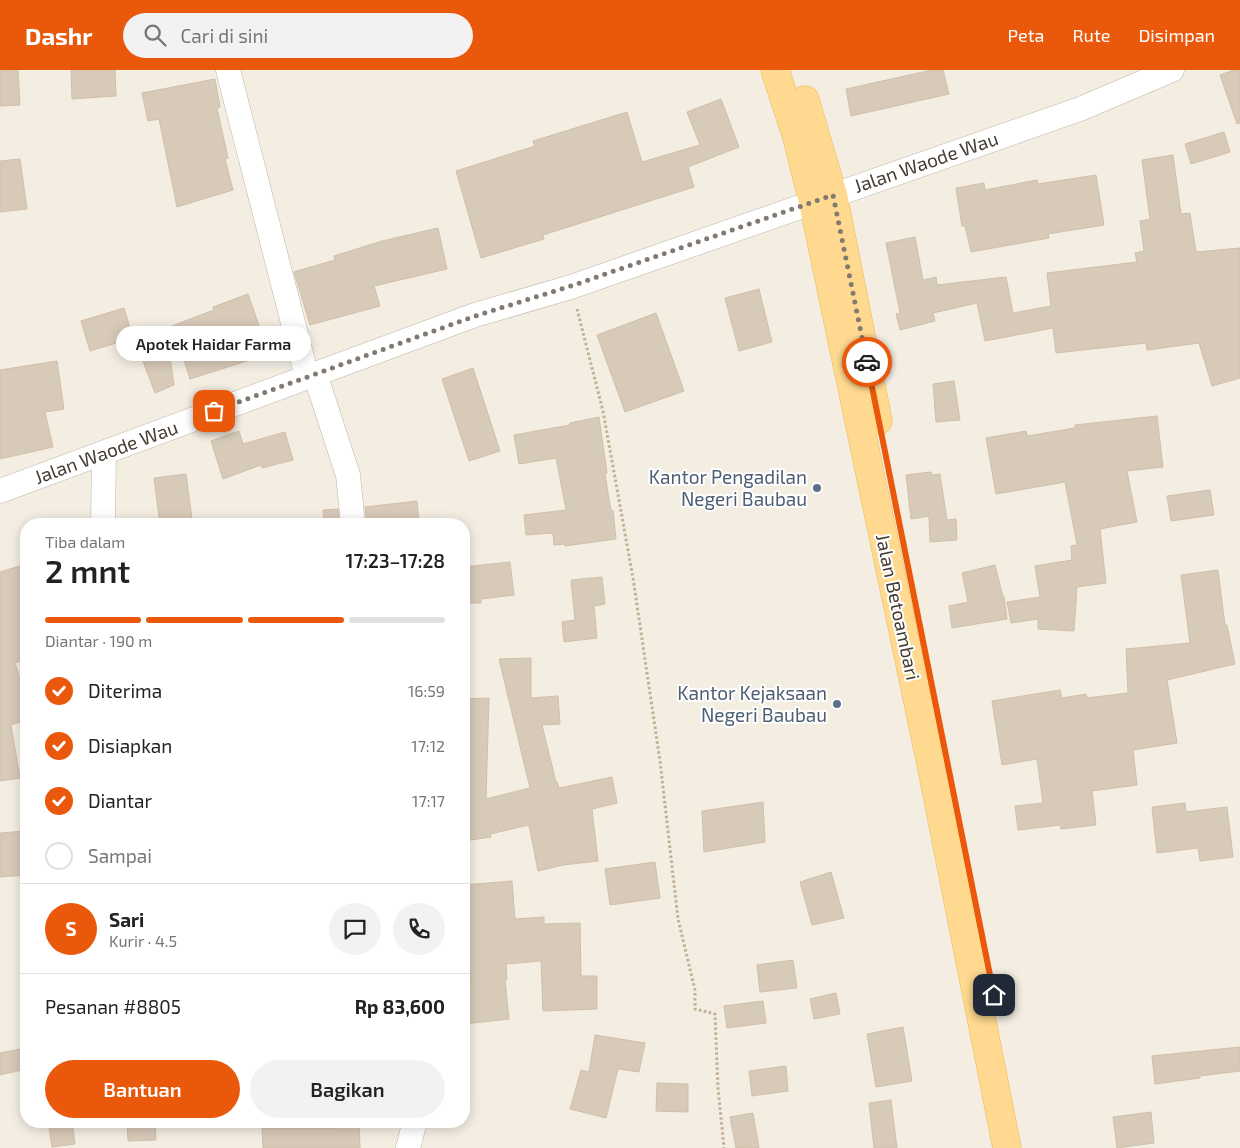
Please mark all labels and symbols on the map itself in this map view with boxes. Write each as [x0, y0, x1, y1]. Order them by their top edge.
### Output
street label: Jalan Waode Wau [851, 126, 1001, 197]
callout: Apotek Haidar Farma [116, 326, 312, 361]
courier [842, 337, 892, 387]
pin [193, 390, 235, 432]
street label: Jalan Waode Wau [31, 415, 181, 488]
place label: Kantor Pengadilan Negeri Baubau [649, 465, 807, 510]
marker: Kantor Pengadilan Negeri Baubau [811, 482, 823, 494]
street label: Jalan Betoambari [872, 532, 925, 682]
place label: Kantor Kejaksaan Negeri Baubau [677, 681, 827, 726]
marker: Kantor Kejaksaan Negeri Baubau [831, 698, 843, 710]
pin [973, 974, 1015, 1016]

